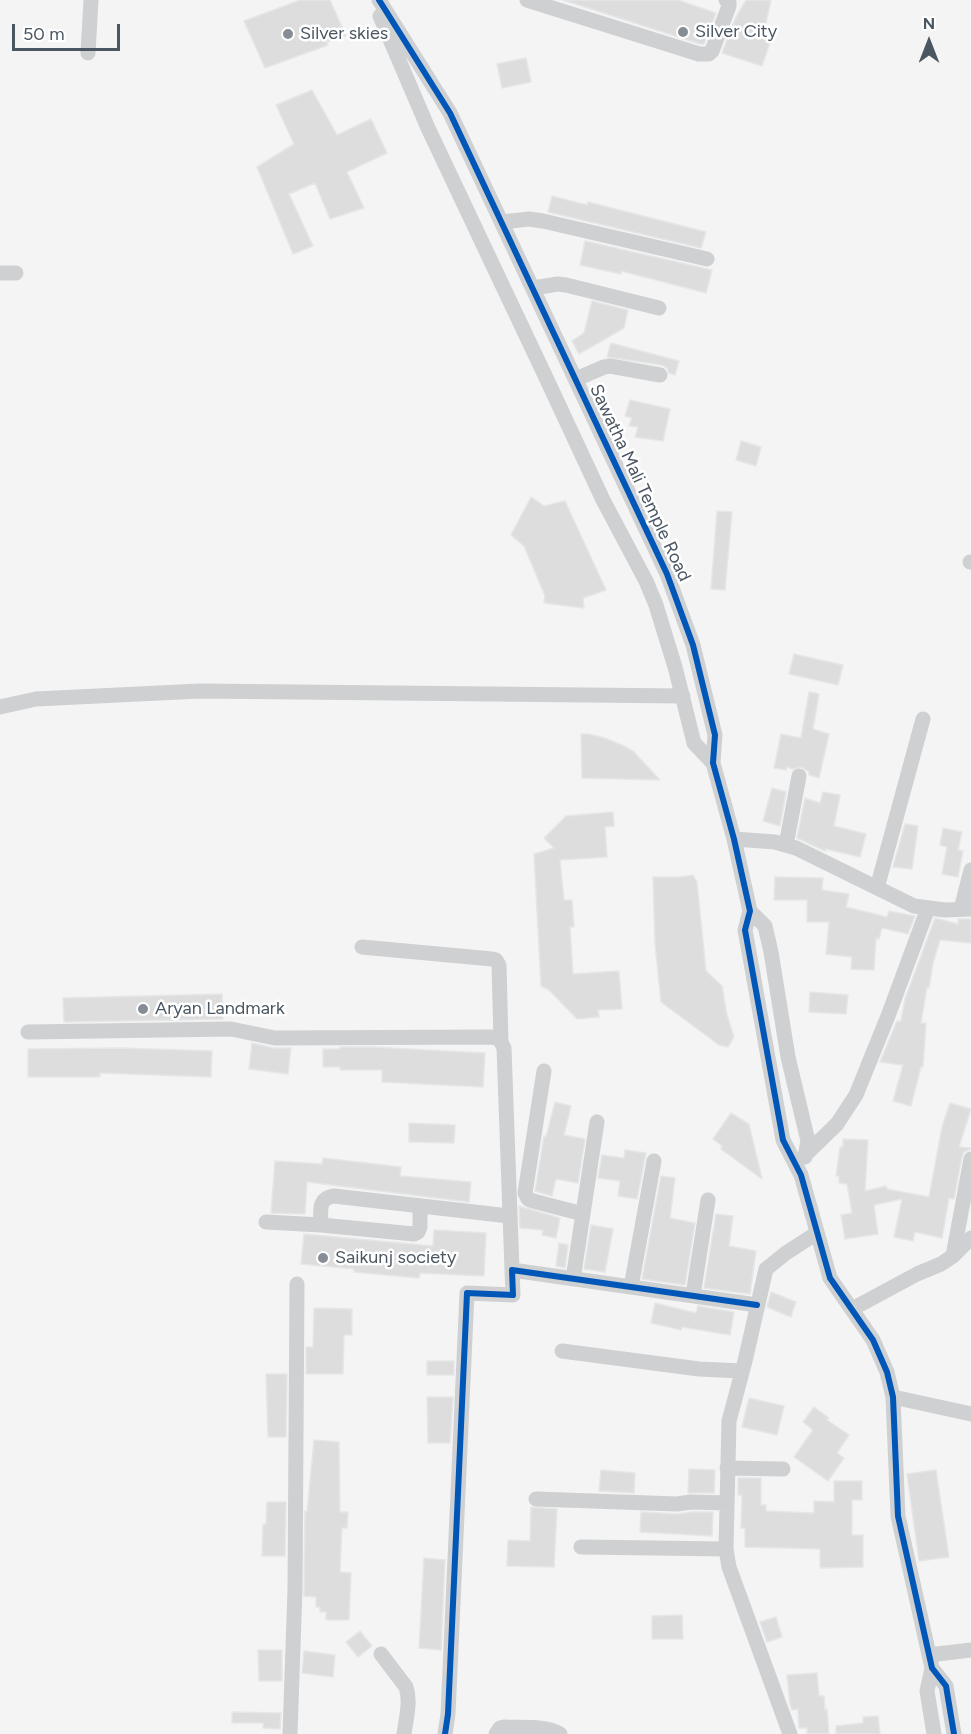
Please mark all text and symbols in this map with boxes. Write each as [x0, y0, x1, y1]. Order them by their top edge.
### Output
scale bar [15, 12, 123, 50]
north arrow [899, 12, 959, 72]
text: N [923, 14, 935, 33]
place label: Silver City [695, 21, 777, 43]
text: 50 m [23, 23, 65, 45]
place label: Silver skies [300, 23, 388, 45]
marker: Silver City [676, 25, 690, 39]
marker: Silver skies [281, 27, 295, 41]
street label: Sawatha Mali Temple Road [585, 381, 695, 585]
place label: Aryan Landmark [155, 998, 285, 1020]
marker: Aryan Landmark [136, 1002, 150, 1016]
place label: Saikunj society [335, 1247, 456, 1269]
marker: Saikunj society [316, 1251, 330, 1265]

